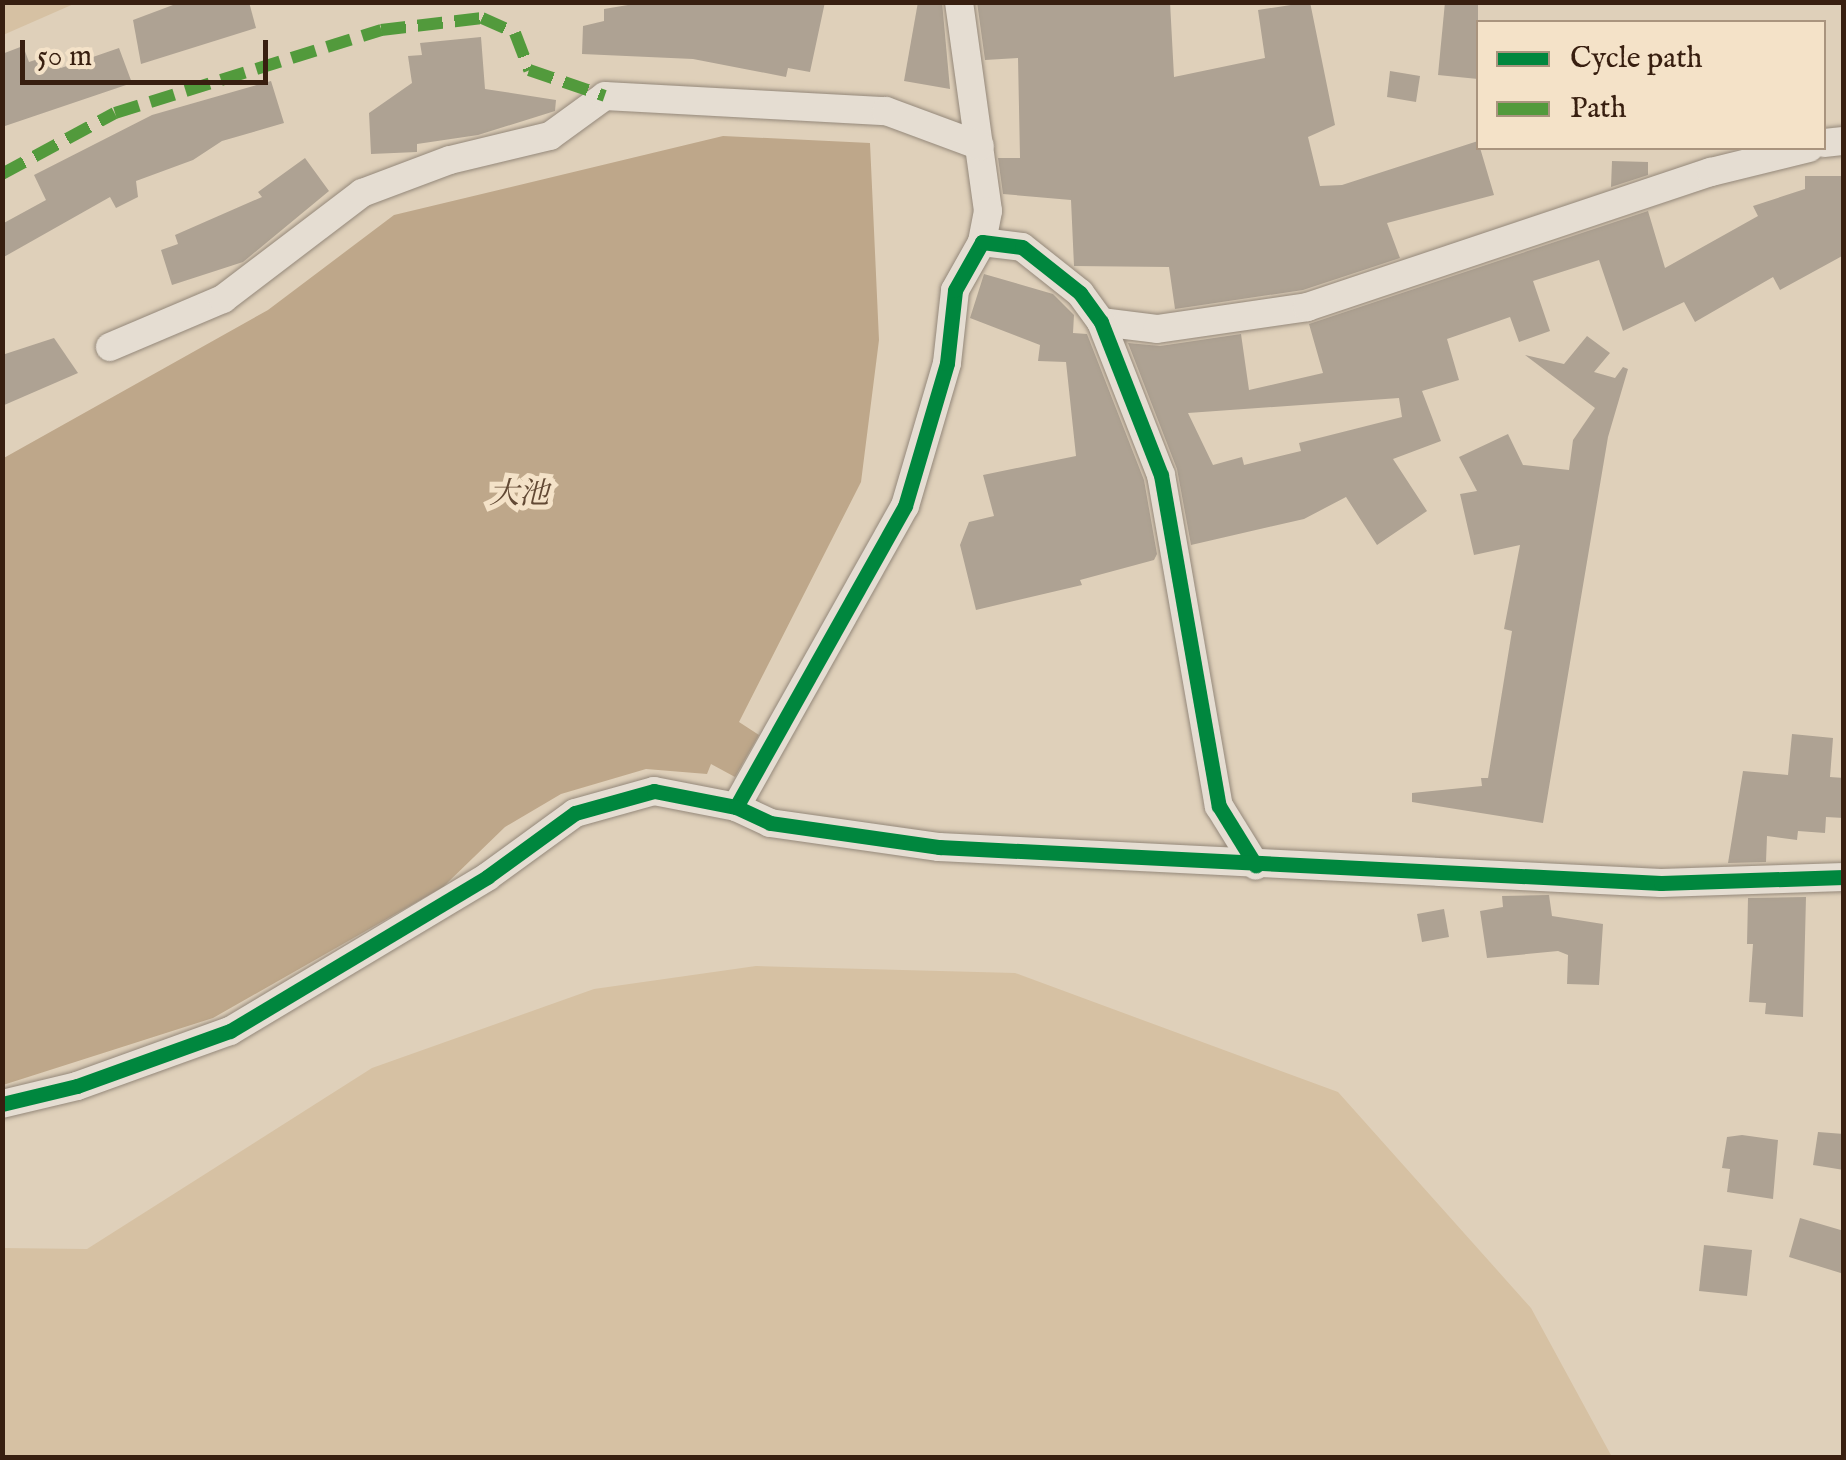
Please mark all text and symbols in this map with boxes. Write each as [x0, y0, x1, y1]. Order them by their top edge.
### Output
scale bar [25, 20, 272, 82]
legend [1476, 20, 1826, 150]
text: 50 m [37, 38, 92, 76]
text: Cycle path [1570, 40, 1703, 78]
text: Path [1570, 90, 1626, 128]
water label: 大池 [489, 477, 549, 513]

